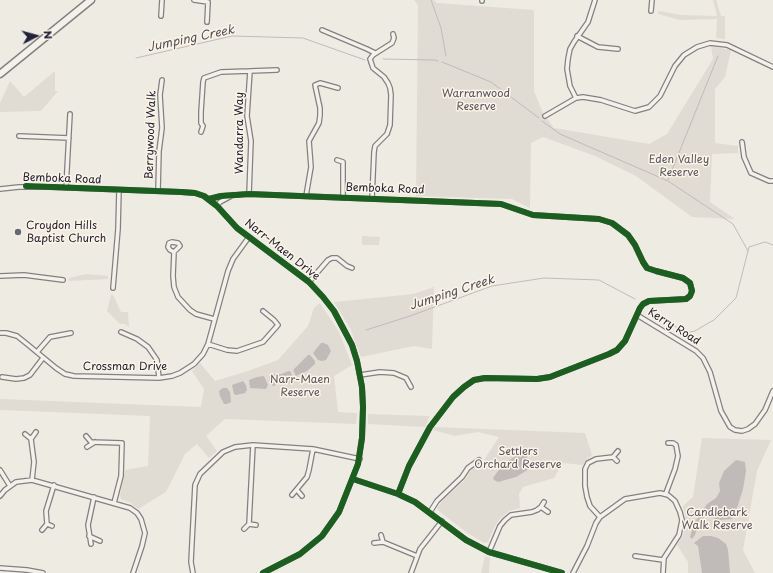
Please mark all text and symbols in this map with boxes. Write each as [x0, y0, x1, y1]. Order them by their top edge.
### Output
north arrow [16, 16, 56, 56]
water label: Jumping Creek [146, 23, 236, 55]
text: N [40, 29, 57, 40]
park label: Warranwood Reserve [442, 87, 510, 113]
street label: Berrywood Walk [143, 90, 159, 180]
street label: Wandarra Way [233, 92, 247, 174]
park label: Eden Valley Reserve [649, 153, 709, 179]
street label: Bemboka Road [22, 171, 102, 187]
street label: Bemboka Road [345, 181, 425, 197]
street label: Narr-Maen Drive [242, 217, 322, 283]
place label: Croydon Hills Baptist Church [26, 219, 106, 245]
marker: Croydon Hills Baptist Church [13, 227, 23, 237]
water label: Jumping Creek [408, 272, 496, 314]
street label: Kerry Road [645, 306, 703, 348]
street label: Crossman Drive [83, 360, 167, 374]
park label: Narr-Maen Reserve [270, 373, 330, 399]
park label: Settlers Orchard Reserve [474, 445, 562, 471]
park label: Candlebark Walk Reserve [681, 506, 753, 532]

